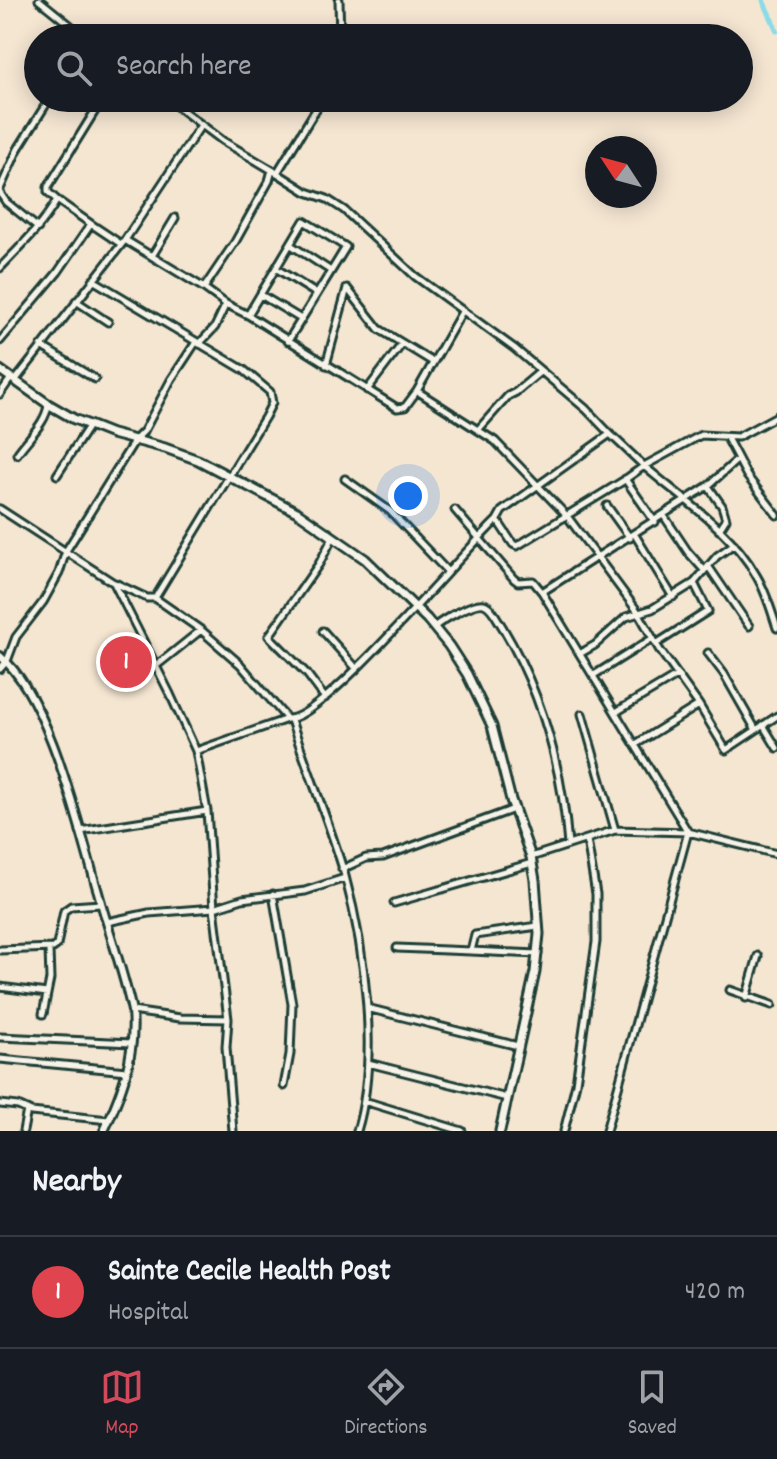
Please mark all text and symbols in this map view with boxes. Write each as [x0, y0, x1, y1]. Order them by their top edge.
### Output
search box [24, 24, 753, 112]
icon: search [52, 46, 96, 90]
text: Search here [116, 47, 252, 90]
north arrow [585, 136, 657, 208]
your location [388, 476, 428, 516]
pin: 1 [100, 632, 152, 692]
text: Nearby [32, 1159, 121, 1208]
text: Sainte Cecile Health Post [108, 1252, 391, 1295]
text: 1 [55, 1274, 61, 1311]
text: 420 m [685, 1274, 745, 1311]
text: Hospital [108, 1295, 189, 1332]
tab: Map [100, 1365, 144, 1444]
tab: Directions [344, 1365, 428, 1444]
tab: Saved [628, 1365, 677, 1444]

